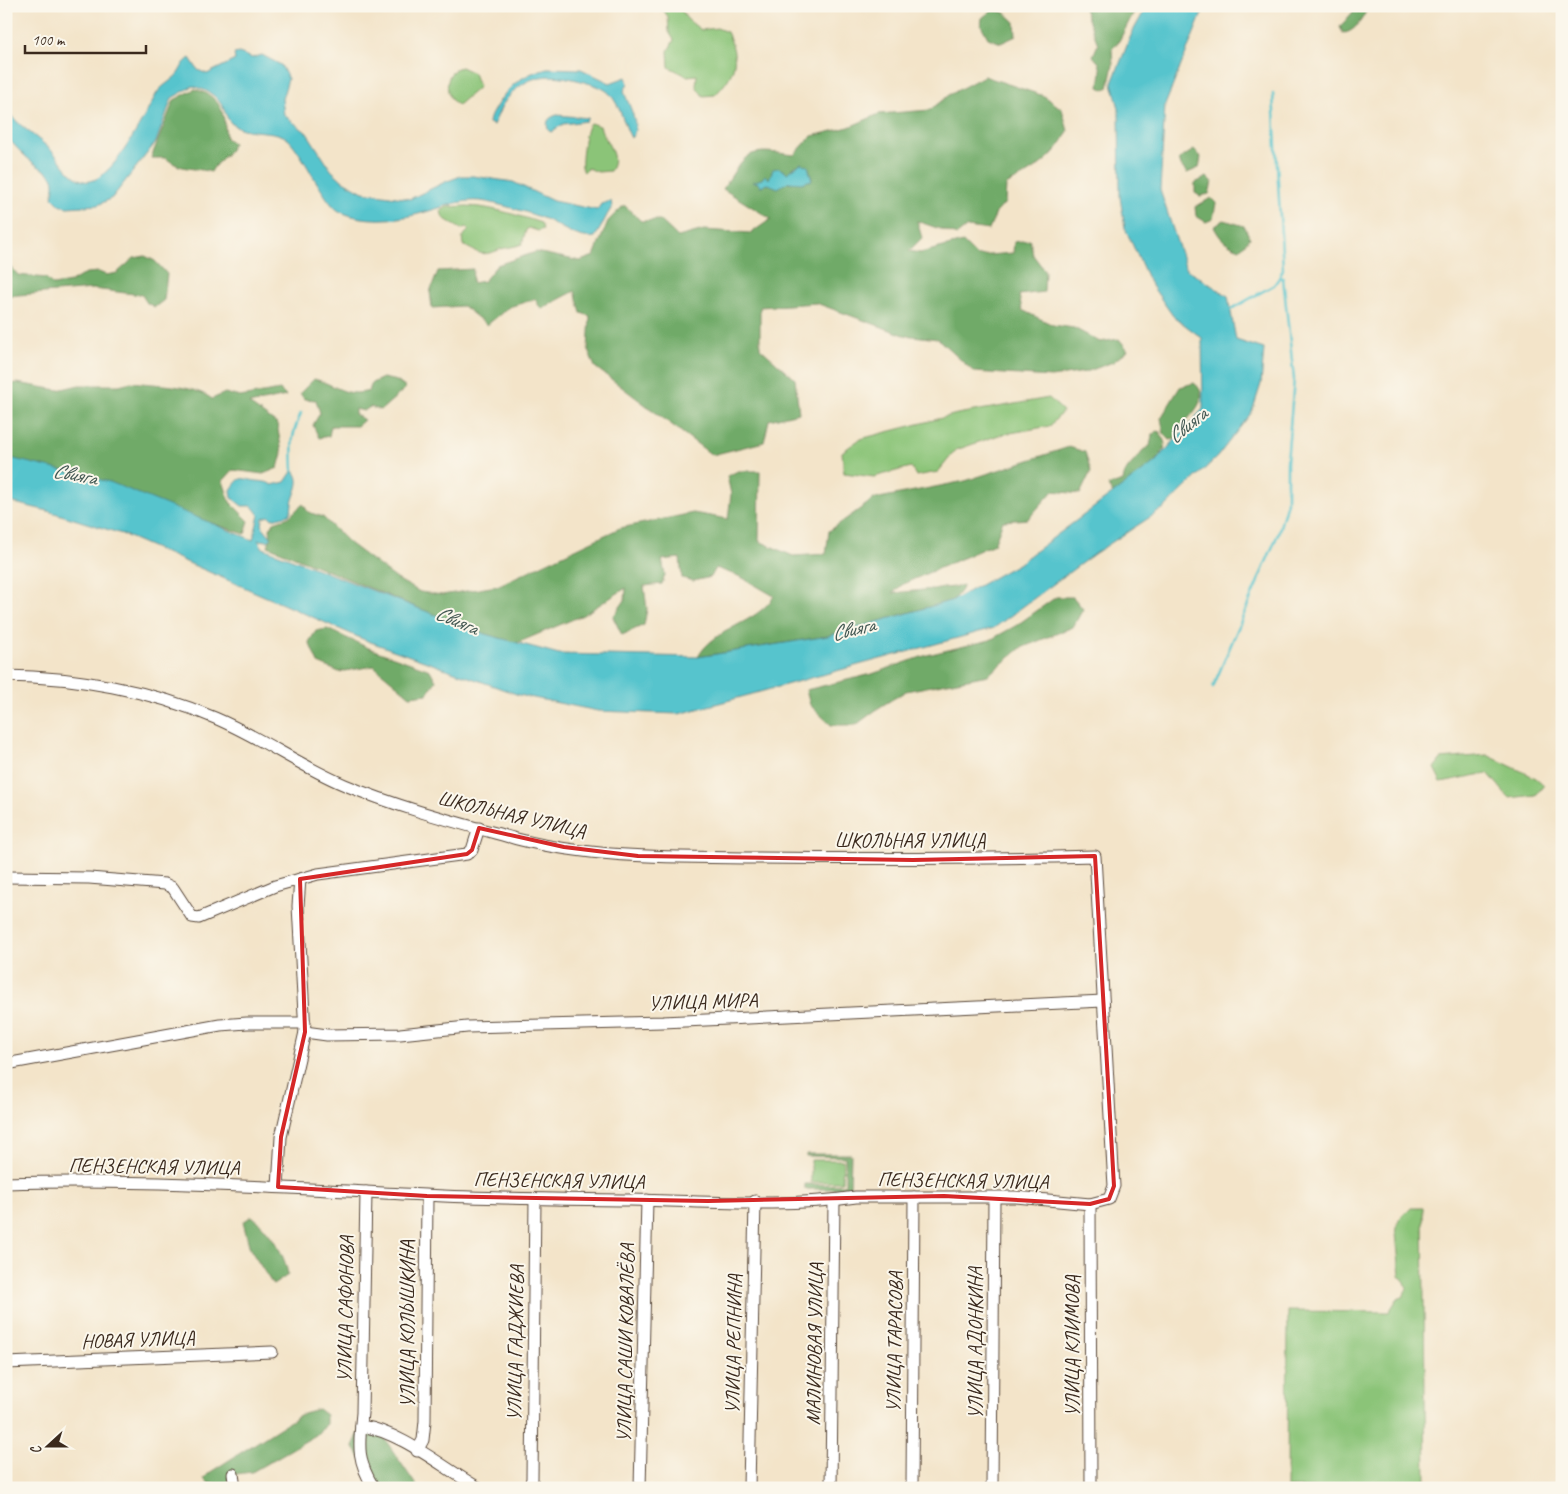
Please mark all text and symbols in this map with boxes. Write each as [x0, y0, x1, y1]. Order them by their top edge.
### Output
scale bar [25, 22, 146, 54]
text: 100 m [32, 31, 66, 50]
water label: Свияга [1162, 400, 1214, 449]
water label: Свияга [51, 457, 101, 491]
water label: Свияга [432, 599, 485, 641]
water label: Свияга [829, 611, 880, 647]
street label: ШКОЛЬНАЯ УЛИЦА [435, 785, 589, 844]
street label: ШКОЛЬНАЯ УЛИЦА [834, 828, 987, 853]
street label: УЛИЦА МИРА [648, 987, 759, 1016]
street label: ПЕНЗЕНСКАЯ УЛИЦА [68, 1153, 241, 1181]
street label: ПЕНЗЕНСКАЯ УЛИЦА [473, 1167, 646, 1195]
street label: ПЕНЗЕНСКАЯ УЛИЦА [877, 1167, 1050, 1195]
street label: УЛИЦА САФОНОВА [332, 1235, 359, 1382]
street label: УЛИЦА КОЛЫШКИНА [395, 1239, 420, 1408]
street label: УЛИЦА САШИ КОВАЛЁВА [611, 1242, 640, 1443]
street label: МАЛИНОВАЯ УЛИЦА [801, 1262, 828, 1425]
street label: УЛИЦА ГАДЖИЕВА [502, 1264, 529, 1421]
street label: УЛИЦА АДОНКИНА [963, 1266, 988, 1419]
street label: УЛИЦА ТАРАСОВА [881, 1270, 908, 1413]
street label: УЛИЦА РЕПНИНА [720, 1273, 747, 1414]
street label: УЛИЦА КЛИМОВА [1060, 1274, 1085, 1417]
street label: НОВАЯ УЛИЦА [81, 1325, 196, 1354]
north arrow [22, 1422, 72, 1472]
text: С [26, 1442, 45, 1457]

